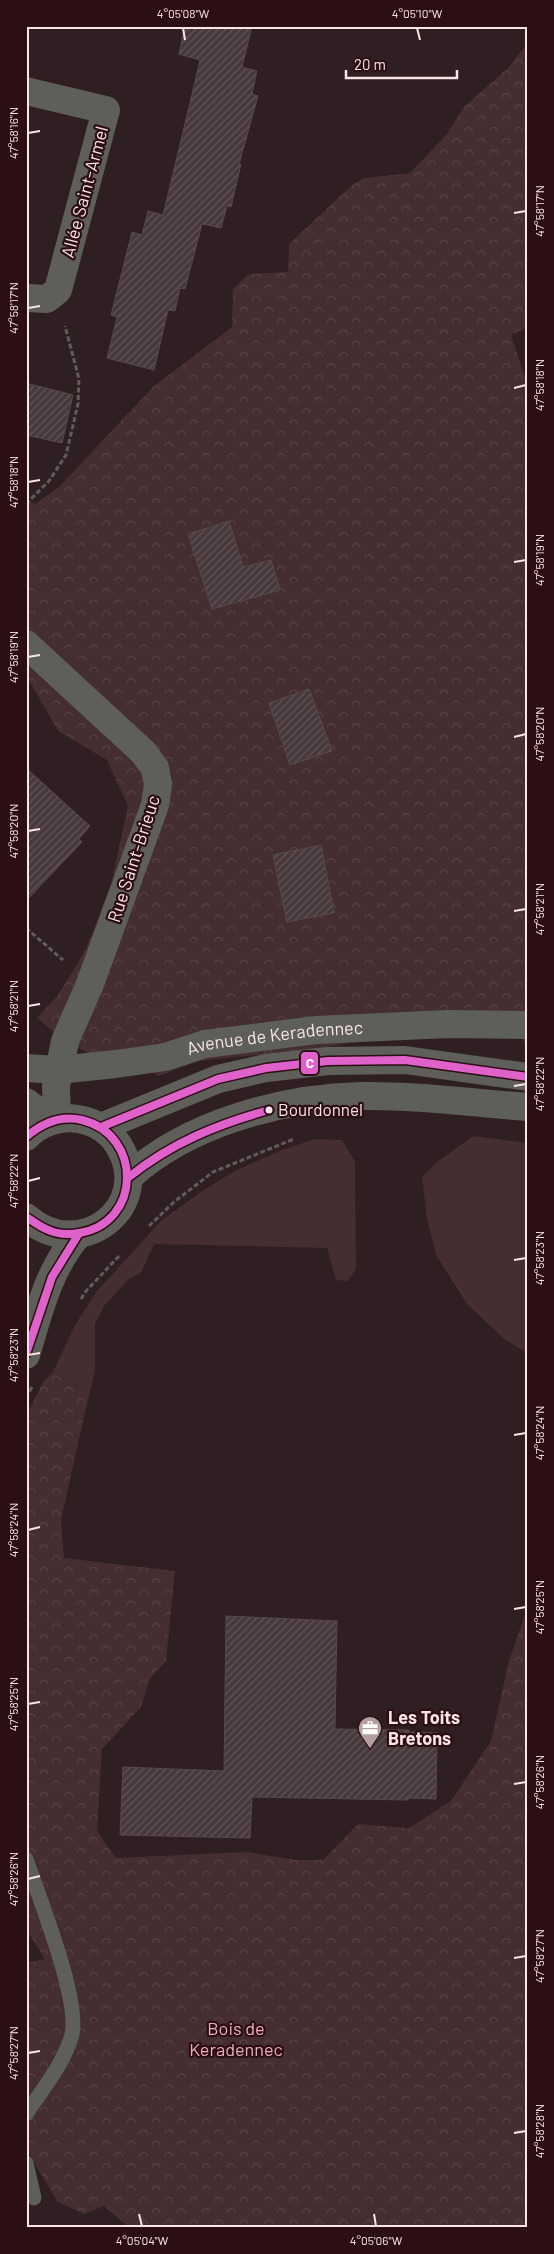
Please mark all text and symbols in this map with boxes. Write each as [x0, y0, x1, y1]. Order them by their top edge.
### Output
text: 4°05'08"W [157, 6, 210, 20]
text: 4°05'10"W [392, 6, 443, 20]
scale bar [346, 48, 458, 80]
text: 20 m [354, 55, 386, 73]
text: 47°58'16"N [6, 107, 20, 159]
street label: Allée Saint-Armel [56, 124, 112, 260]
text: 47°58'17"N [532, 185, 546, 237]
text: 47°58'17"N [6, 282, 20, 334]
text: 47°58'18"N [532, 359, 546, 411]
text: 47°58'18"N [6, 456, 20, 508]
text: 47°58'19"N [532, 534, 546, 586]
text: 47°58'19"N [6, 631, 20, 683]
text: 47°58'20"N [532, 707, 546, 762]
street label: Rue Saint-Brieuc [102, 792, 164, 925]
text: 47°58'20"N [6, 804, 20, 859]
text: 47°58'21"N [532, 883, 546, 935]
text: 47°58'21"N [6, 980, 20, 1032]
street label: Avenue de Keradennec [183, 1016, 363, 1059]
line badge: C [300, 1051, 319, 1075]
text: C [306, 1054, 314, 1071]
text: 47°58'22"N [532, 1057, 546, 1111]
place label: Bourdonnel [278, 1099, 363, 1119]
marker: Bourdonnel [264, 1105, 274, 1115]
text: 47°58'22"N [6, 1154, 20, 1208]
text: 47°58'23"N [532, 1231, 546, 1285]
text: 47°58'23"N [6, 1328, 20, 1382]
text: 47°58'24"N [532, 1406, 546, 1460]
text: 47°58'24"N [6, 1503, 20, 1557]
text: 47°58'25"N [532, 1580, 546, 1634]
text: 47°58'25"N [6, 1677, 20, 1731]
place label: Les Toits Bretons [388, 1706, 460, 1749]
office icon: Les Toits Bretons [357, 1715, 383, 1749]
text: 47°58'26"N [532, 1755, 546, 1809]
text: 47°58'26"N [6, 1852, 20, 1906]
text: 47°58'27"N [532, 1929, 546, 1983]
park label: Bois de Keradennec [189, 2017, 283, 2060]
text: 47°58'27"N [6, 2026, 20, 2080]
text: 47°58'28"N [532, 2104, 546, 2158]
text: 4°05'04"W [116, 2233, 169, 2247]
text: 4°05'06"W [350, 2233, 403, 2247]

